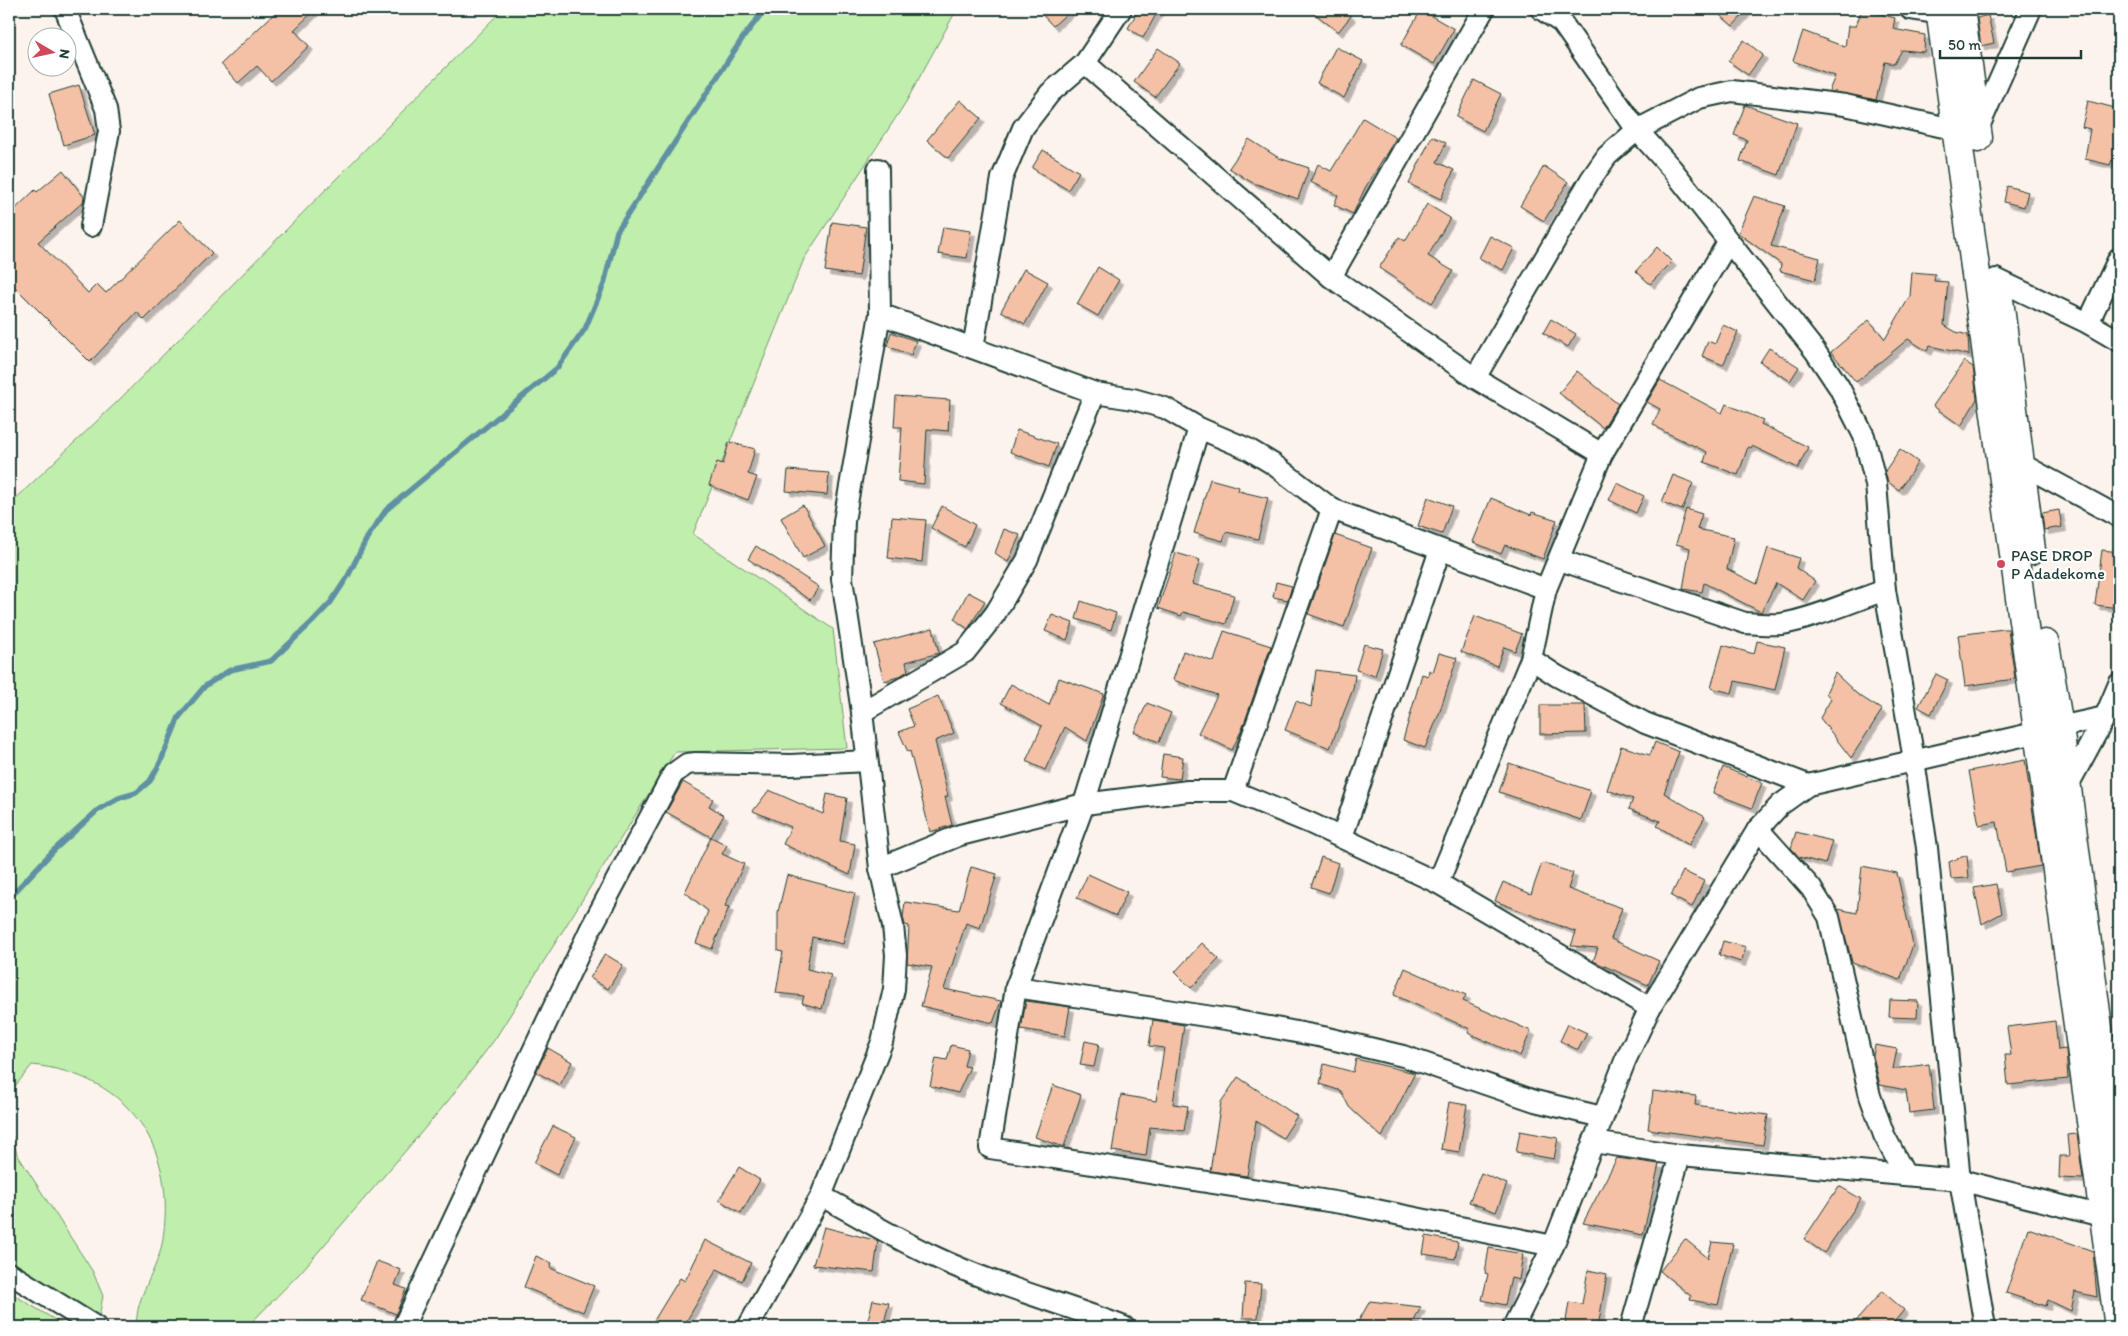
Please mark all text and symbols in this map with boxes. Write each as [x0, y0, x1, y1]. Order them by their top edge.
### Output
north arrow [28, 28, 78, 78]
scale bar [1940, 28, 2082, 60]
text: 50 m [1948, 36, 1981, 54]
text: N [55, 48, 73, 60]
place label: PASE DROP P Adadekome [2011, 546, 2105, 583]
marker: PASE DROP P Adadekome [1995, 558, 2007, 570]

